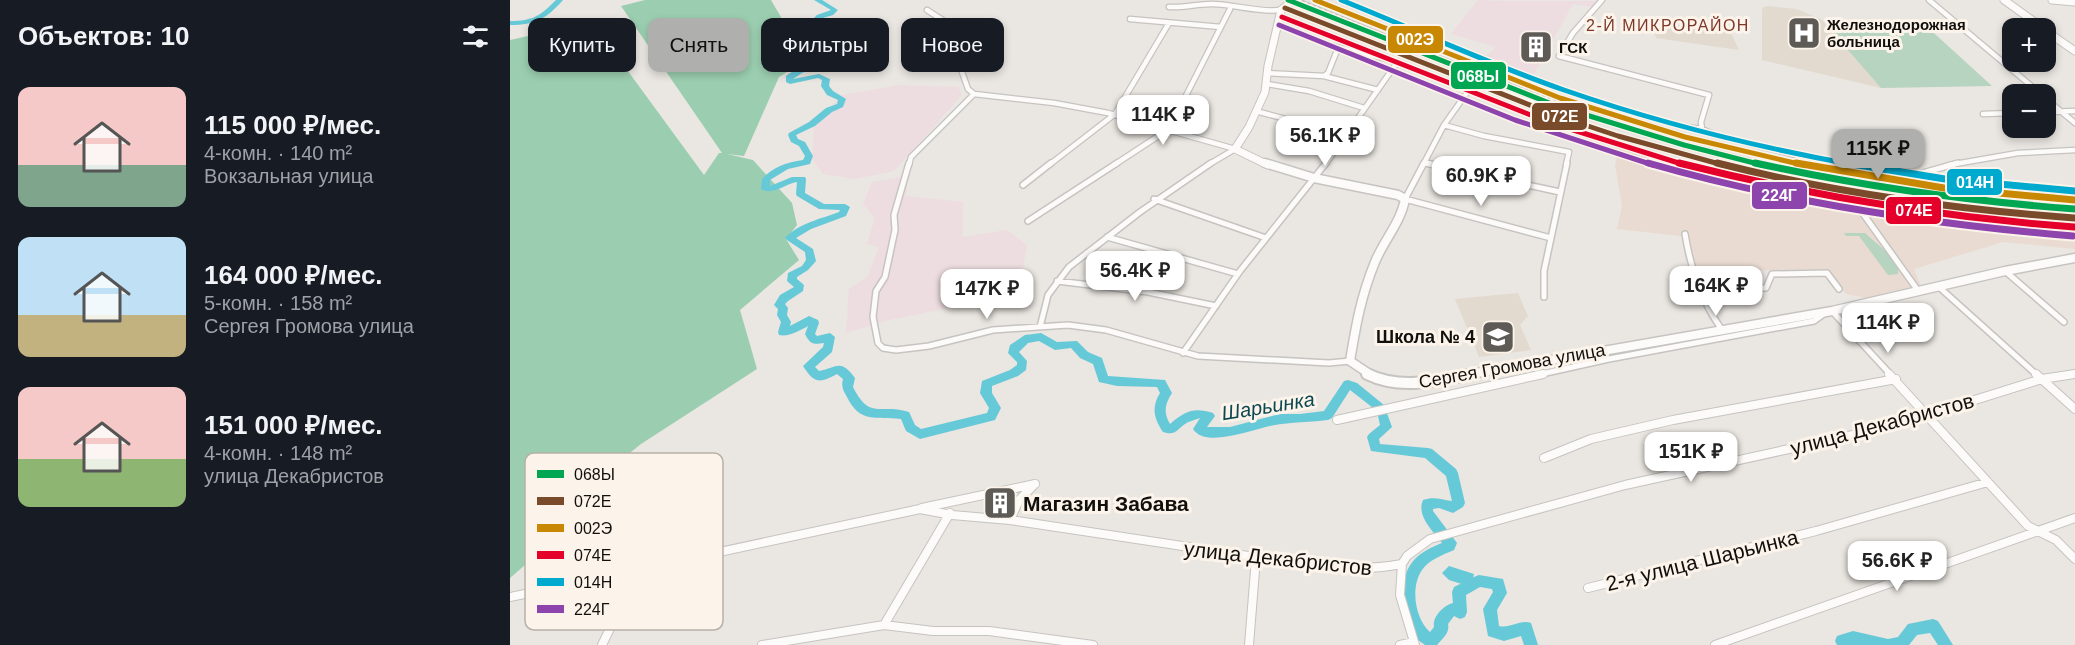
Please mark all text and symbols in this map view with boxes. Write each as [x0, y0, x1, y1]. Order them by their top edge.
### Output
hospital icon: Железнодорожная больница [1786, 15, 1822, 51]
district label: 2-Й МИКРОРАЙОН [1586, 16, 1750, 34]
place label: Железнодорожная больница [1826, 16, 1966, 50]
chip: Купить [528, 18, 636, 72]
chip: Снять [648, 18, 749, 72]
chip: Фильтры [761, 18, 889, 72]
chip: Новое [901, 18, 1004, 72]
map controls [2002, 18, 2056, 138]
button: + [2002, 18, 2056, 72]
icon: filters [459, 20, 492, 53]
text: Объектов: 10 [18, 21, 189, 51]
line badge: 002Э [1387, 25, 1444, 54]
building icon: ГСК [1518, 29, 1554, 65]
text: 002Э [1396, 31, 1434, 48]
place label: ГСК [1559, 39, 1588, 56]
line badge: 068Ы [1450, 61, 1507, 90]
text: 068Ы [1457, 68, 1499, 85]
button: − [2002, 84, 2056, 138]
pin: 114K ₽ [1114, 95, 1212, 146]
line badge: 072Е [1531, 102, 1588, 131]
text: 114K ₽ [1131, 103, 1195, 125]
text: 072Е [1541, 108, 1579, 125]
text: 115 000 ₽/мес. [204, 110, 381, 140]
icon: home [66, 111, 138, 183]
pin: 56.1K ₽ [1270, 116, 1380, 167]
text: 56.1K ₽ [1290, 124, 1360, 146]
pin: 115K ₽ [1829, 129, 1927, 180]
text: 115K ₽ [1846, 137, 1910, 159]
text: 4-комн. · 140 m² [204, 142, 352, 164]
pin: 60.9K ₽ [1426, 156, 1536, 207]
text: 60.9K ₽ [1446, 164, 1516, 186]
text: Вокзальная улица [204, 165, 373, 187]
line badge: 014Н [1946, 168, 2003, 196]
text: 014Н [1956, 174, 1994, 191]
line badge: 224Г [1751, 181, 1808, 210]
text: 224Г [1761, 187, 1797, 204]
line badge: 074Е [1885, 196, 1942, 225]
text: 074Е [1895, 202, 1933, 219]
pin: 56.4K ₽ [1080, 251, 1190, 302]
text: 56.4K ₽ [1100, 259, 1170, 281]
text: 164 000 ₽/мес. [204, 260, 383, 290]
icon: home [66, 261, 138, 333]
pin: 164K ₽ [1667, 266, 1765, 317]
pin: 147K ₽ [938, 269, 1036, 320]
text: 164K ₽ [1683, 274, 1749, 296]
text: 147K ₽ [954, 277, 1020, 299]
text: 5-комн. · 158 m² [204, 292, 352, 314]
pin: 114K ₽ [1839, 303, 1937, 354]
text: 114K ₽ [1856, 311, 1920, 333]
text: Сергея Громова улица [204, 315, 414, 337]
school or university icon: Школа № 4 [1480, 319, 1516, 355]
place label: Школа № 4 [1376, 327, 1475, 347]
street label: Сергея Громова улица [1417, 340, 1608, 392]
water label: Шарьинка [1220, 388, 1316, 424]
street label: улица Декабристов [1788, 388, 1976, 460]
text: 151 000 ₽/мес. [204, 410, 383, 440]
icon: home [66, 411, 138, 483]
pin: 151K ₽ [1642, 432, 1740, 483]
text: 151K ₽ [1658, 440, 1724, 462]
text: 4-комн. · 148 m² [204, 442, 352, 464]
legend [525, 453, 723, 630]
text: улица Декабристов [204, 465, 384, 487]
text: 068Ы [574, 466, 615, 483]
building icon: Магазин Забава [982, 485, 1018, 521]
place label: Магазин Забава [1023, 492, 1189, 515]
text: 072Е [574, 493, 611, 510]
text: 002Э [574, 520, 612, 537]
street label: 2-я улица Шарьинка [1603, 525, 1801, 595]
street label: улица Декабристов [1183, 537, 1373, 579]
pin: 56.6K ₽ [1842, 541, 1952, 592]
text: 074Е [574, 547, 611, 564]
text: 56.6K ₽ [1862, 549, 1932, 571]
text: 014Н [574, 574, 612, 591]
text: 224Г [574, 601, 610, 618]

